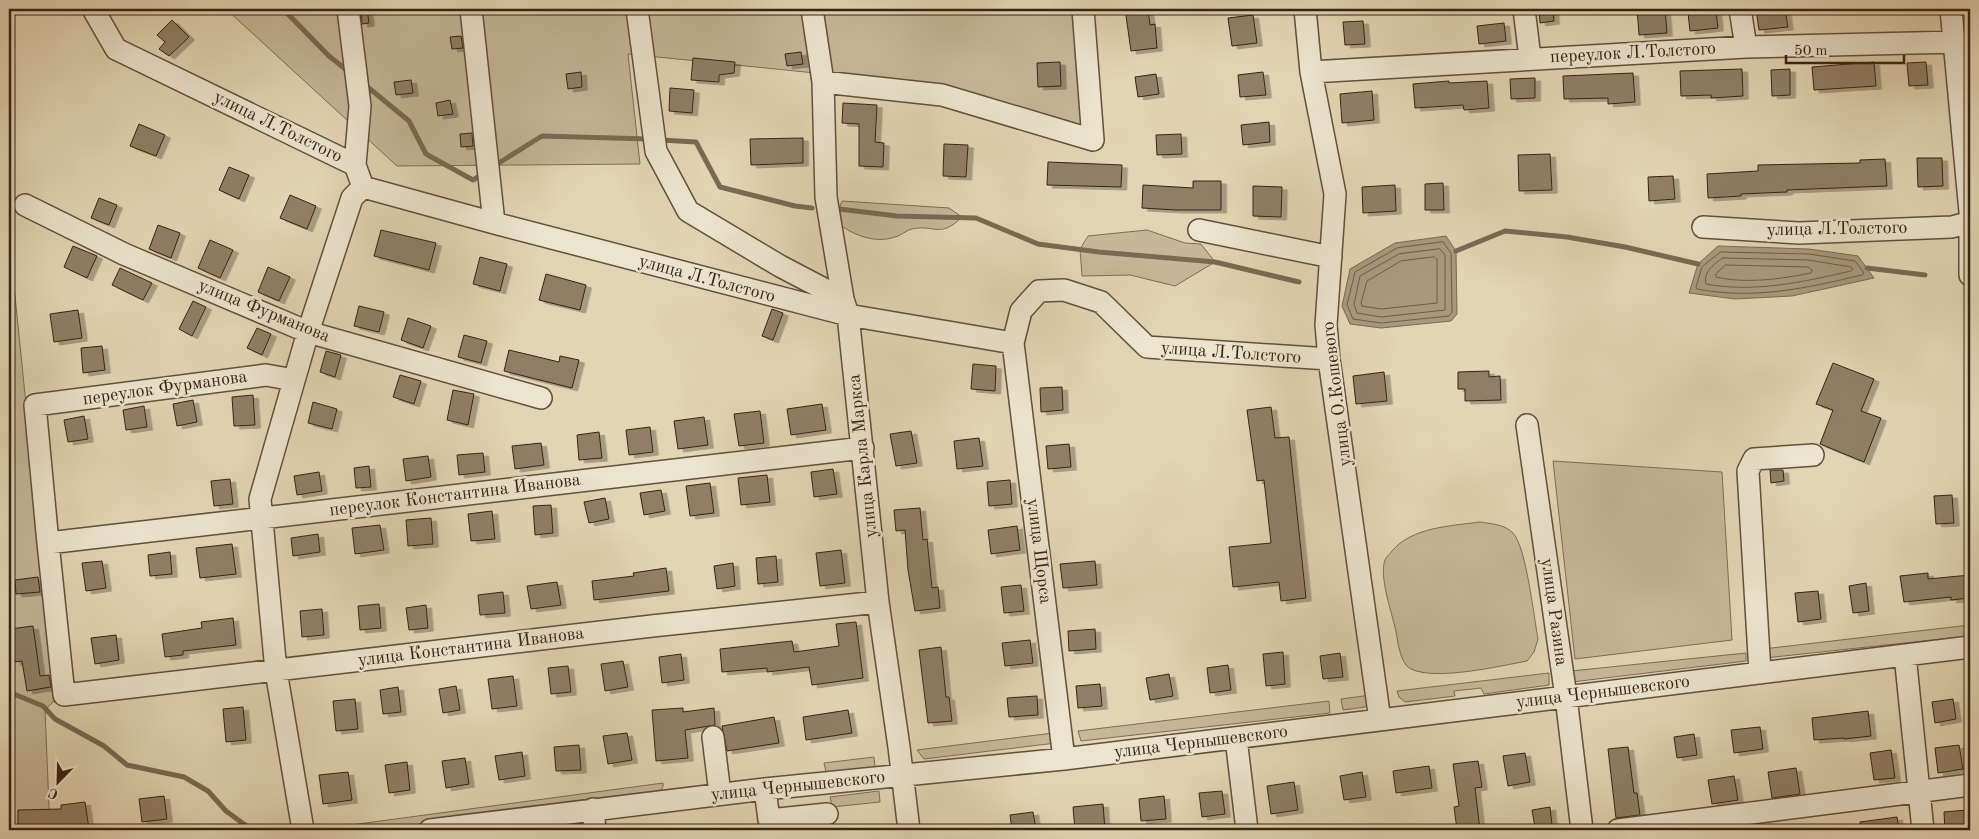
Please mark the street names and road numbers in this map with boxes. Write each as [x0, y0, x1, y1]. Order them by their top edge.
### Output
street label: переулок Л.Толстого [1550, 40, 1716, 66]
street label: улица Л.Толстого [211, 88, 345, 166]
street label: улица Л.Толстого [1766, 219, 1908, 239]
street label: улица Л.Толстого [637, 252, 777, 306]
street label: улица Фурманова [195, 276, 333, 346]
street label: улица О.Кошевого [1319, 320, 1355, 468]
street label: улица Л.Толстого [1160, 339, 1302, 367]
street label: переулок Фурманова [82, 368, 249, 408]
street label: улица Карла Маркса [845, 373, 881, 539]
street label: переулок Константина Иванова [328, 471, 582, 519]
street label: улица Щорса [1024, 497, 1054, 605]
street label: улица Разина [1538, 557, 1570, 667]
street label: улица Константина Иванова [357, 624, 585, 670]
street label: улица Чернышевского [1515, 672, 1691, 712]
street label: улица Чернышевского [1113, 722, 1289, 762]
street label: улица Чернышевского [710, 768, 886, 804]

